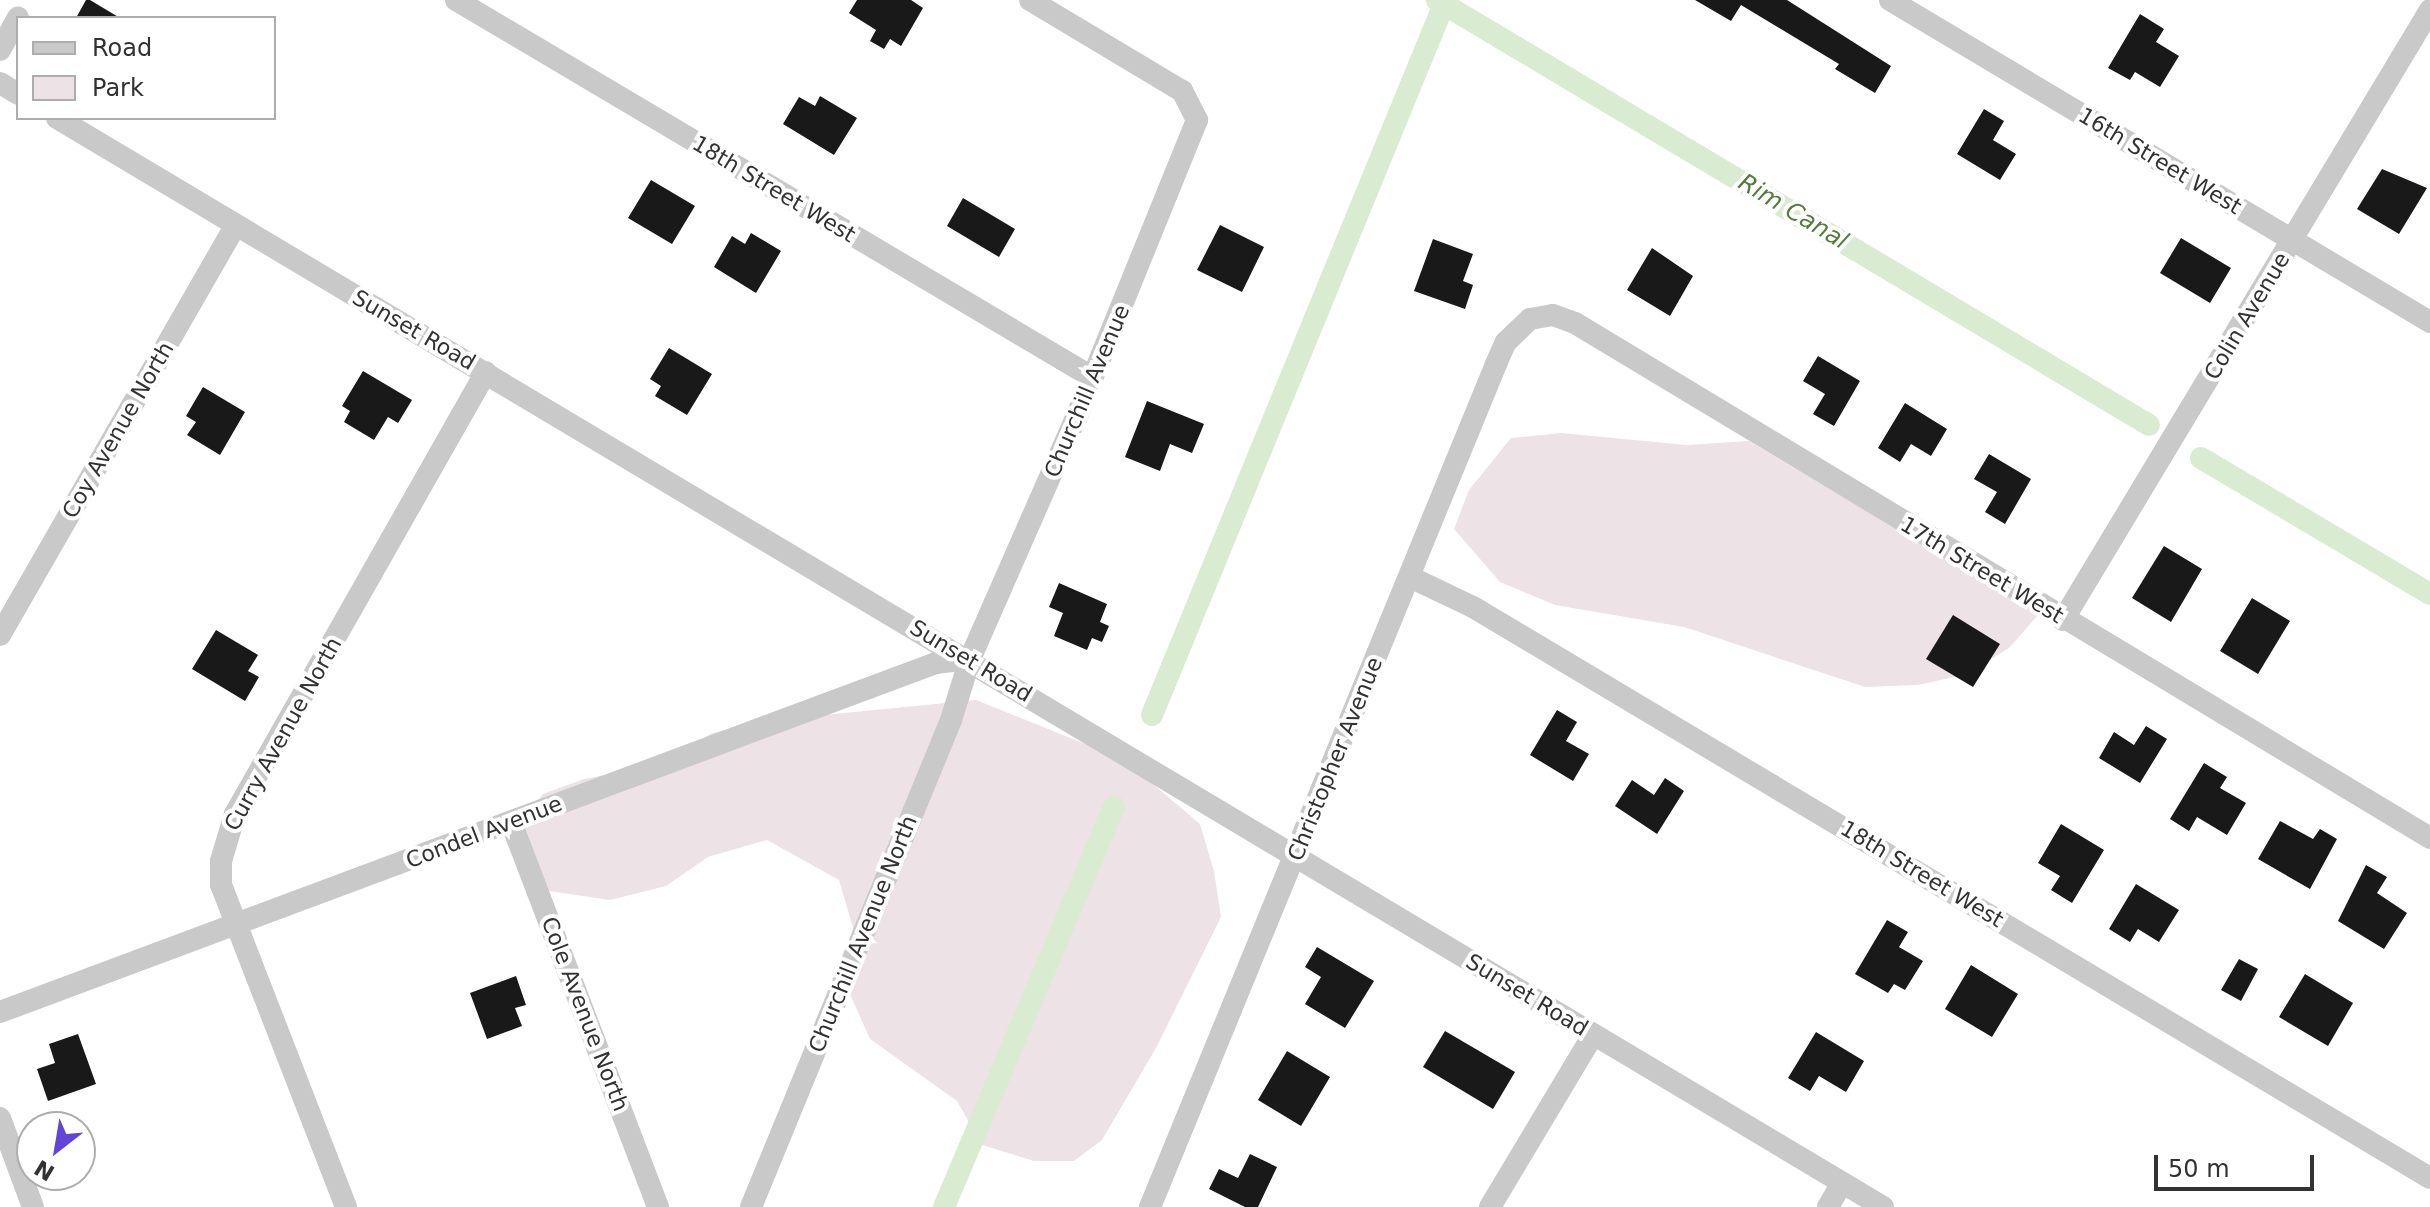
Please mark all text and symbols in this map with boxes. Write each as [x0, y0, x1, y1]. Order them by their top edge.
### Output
legend [16, 16, 276, 120]
text: Road [92, 34, 152, 62]
text: Park [92, 74, 144, 102]
street label: 16th Street West [2074, 102, 2246, 220]
street label: 18th Street West [688, 130, 860, 248]
water label: Rim Canal [1733, 168, 1853, 256]
street label: Colin Avenue [2199, 248, 2295, 384]
street label: Sunset Road [348, 284, 480, 376]
street label: Churchill Avenue [1039, 301, 1135, 481]
street label: Coy Avenue North [57, 337, 179, 523]
street label: 17th Street West [1896, 511, 2068, 629]
street label: Sunset Road [905, 614, 1037, 708]
street label: Curry Avenue North [219, 633, 347, 835]
street label: Christopher Avenue [1282, 653, 1388, 865]
street label: Condel Avenue [402, 790, 566, 874]
street label: Churchill Avenue North [803, 812, 923, 1056]
street label: 18th Street West [1836, 815, 2008, 933]
street label: Cole Avenue North [536, 913, 634, 1115]
street label: Sunset Road [1461, 948, 1593, 1042]
north arrow [16, 1111, 96, 1191]
scale bar [2158, 1139, 2318, 1189]
text: N [30, 1155, 59, 1186]
text: 50 m [2168, 1155, 2230, 1183]

